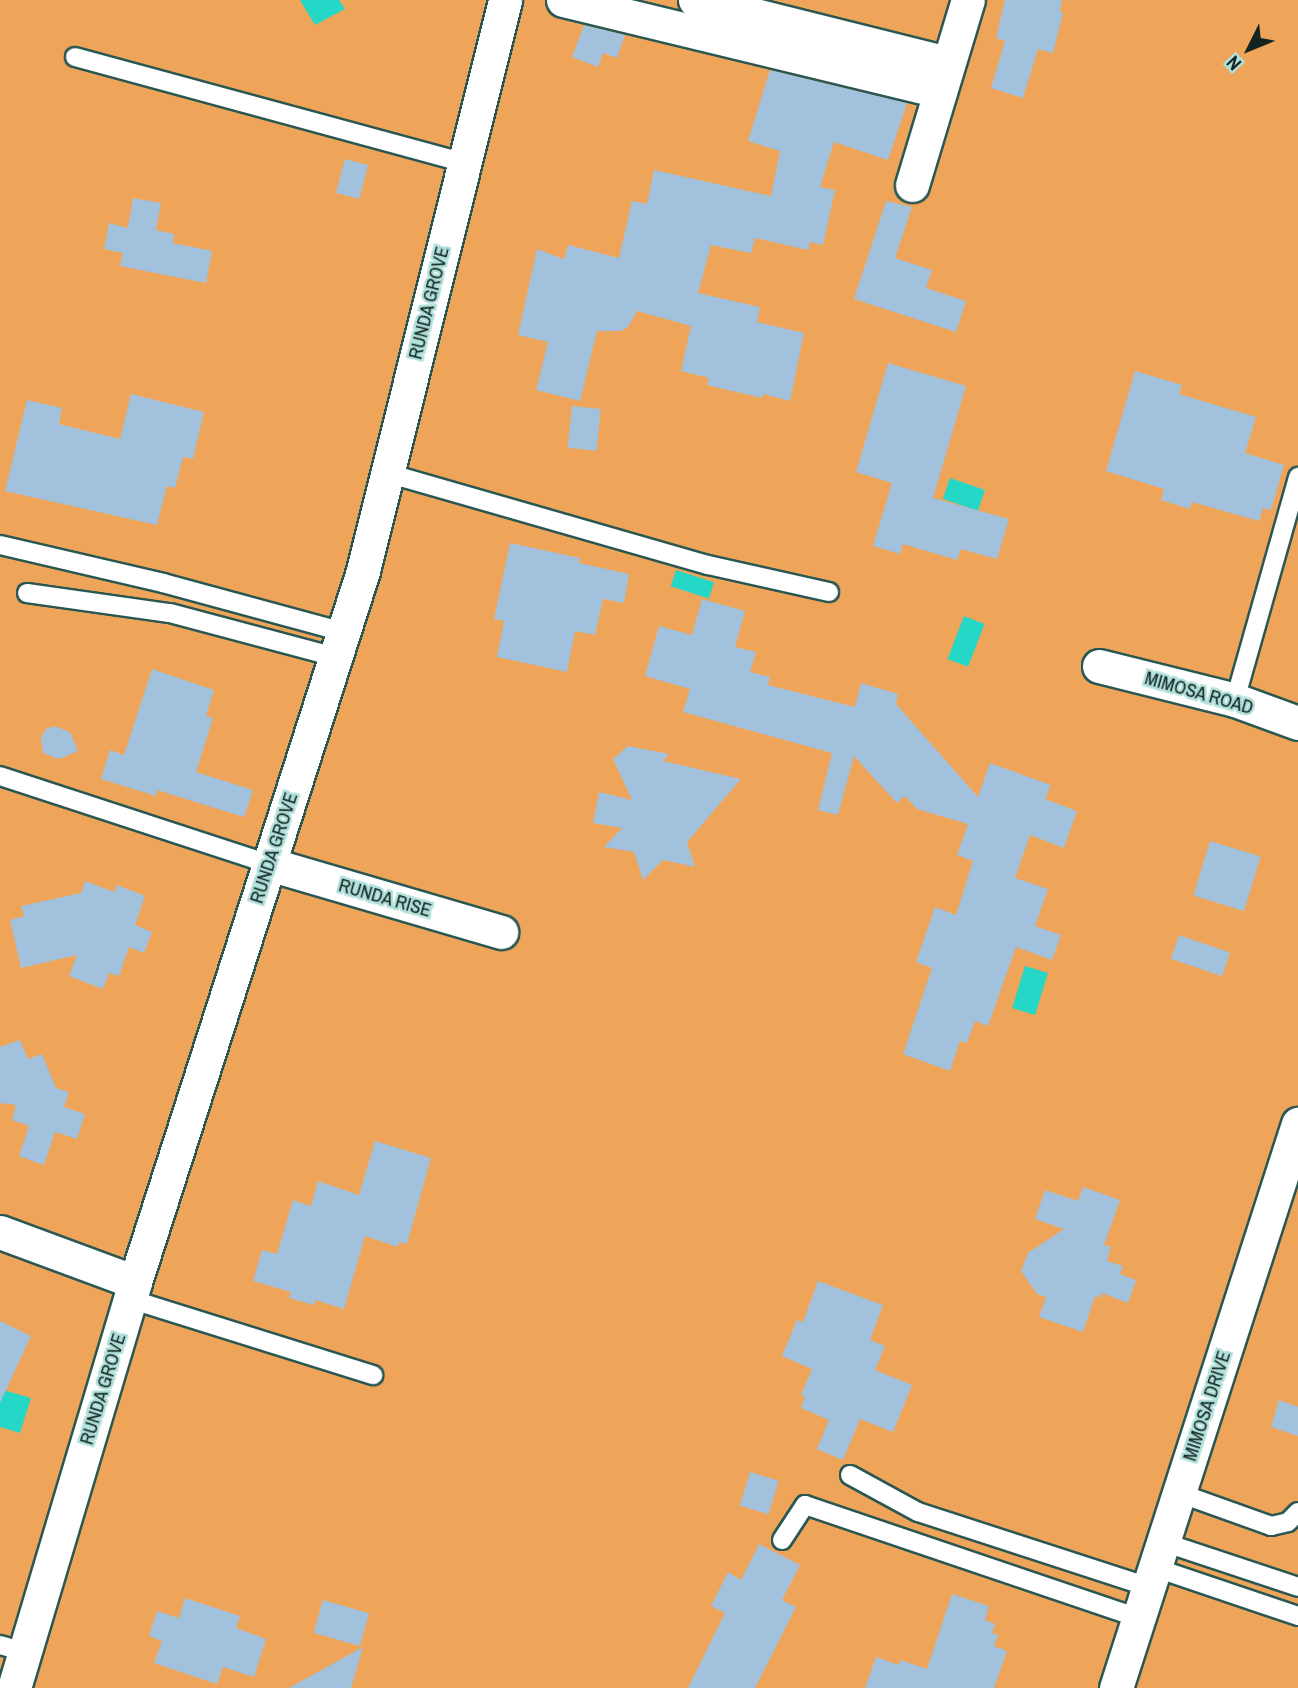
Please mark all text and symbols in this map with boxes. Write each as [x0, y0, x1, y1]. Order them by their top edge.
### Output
north arrow [1214, 14, 1284, 84]
text: N [1220, 50, 1247, 76]
street label: RUNDA GROVE [404, 244, 454, 362]
street label: MIMOSA ROAD [1142, 667, 1256, 719]
street label: RUNDA GROVE [245, 789, 303, 907]
street label: RUNDA RISE [336, 874, 434, 922]
street label: RUNDA GROVE [75, 1330, 131, 1448]
street label: MIMOSA DRIVE [1178, 1348, 1236, 1464]

